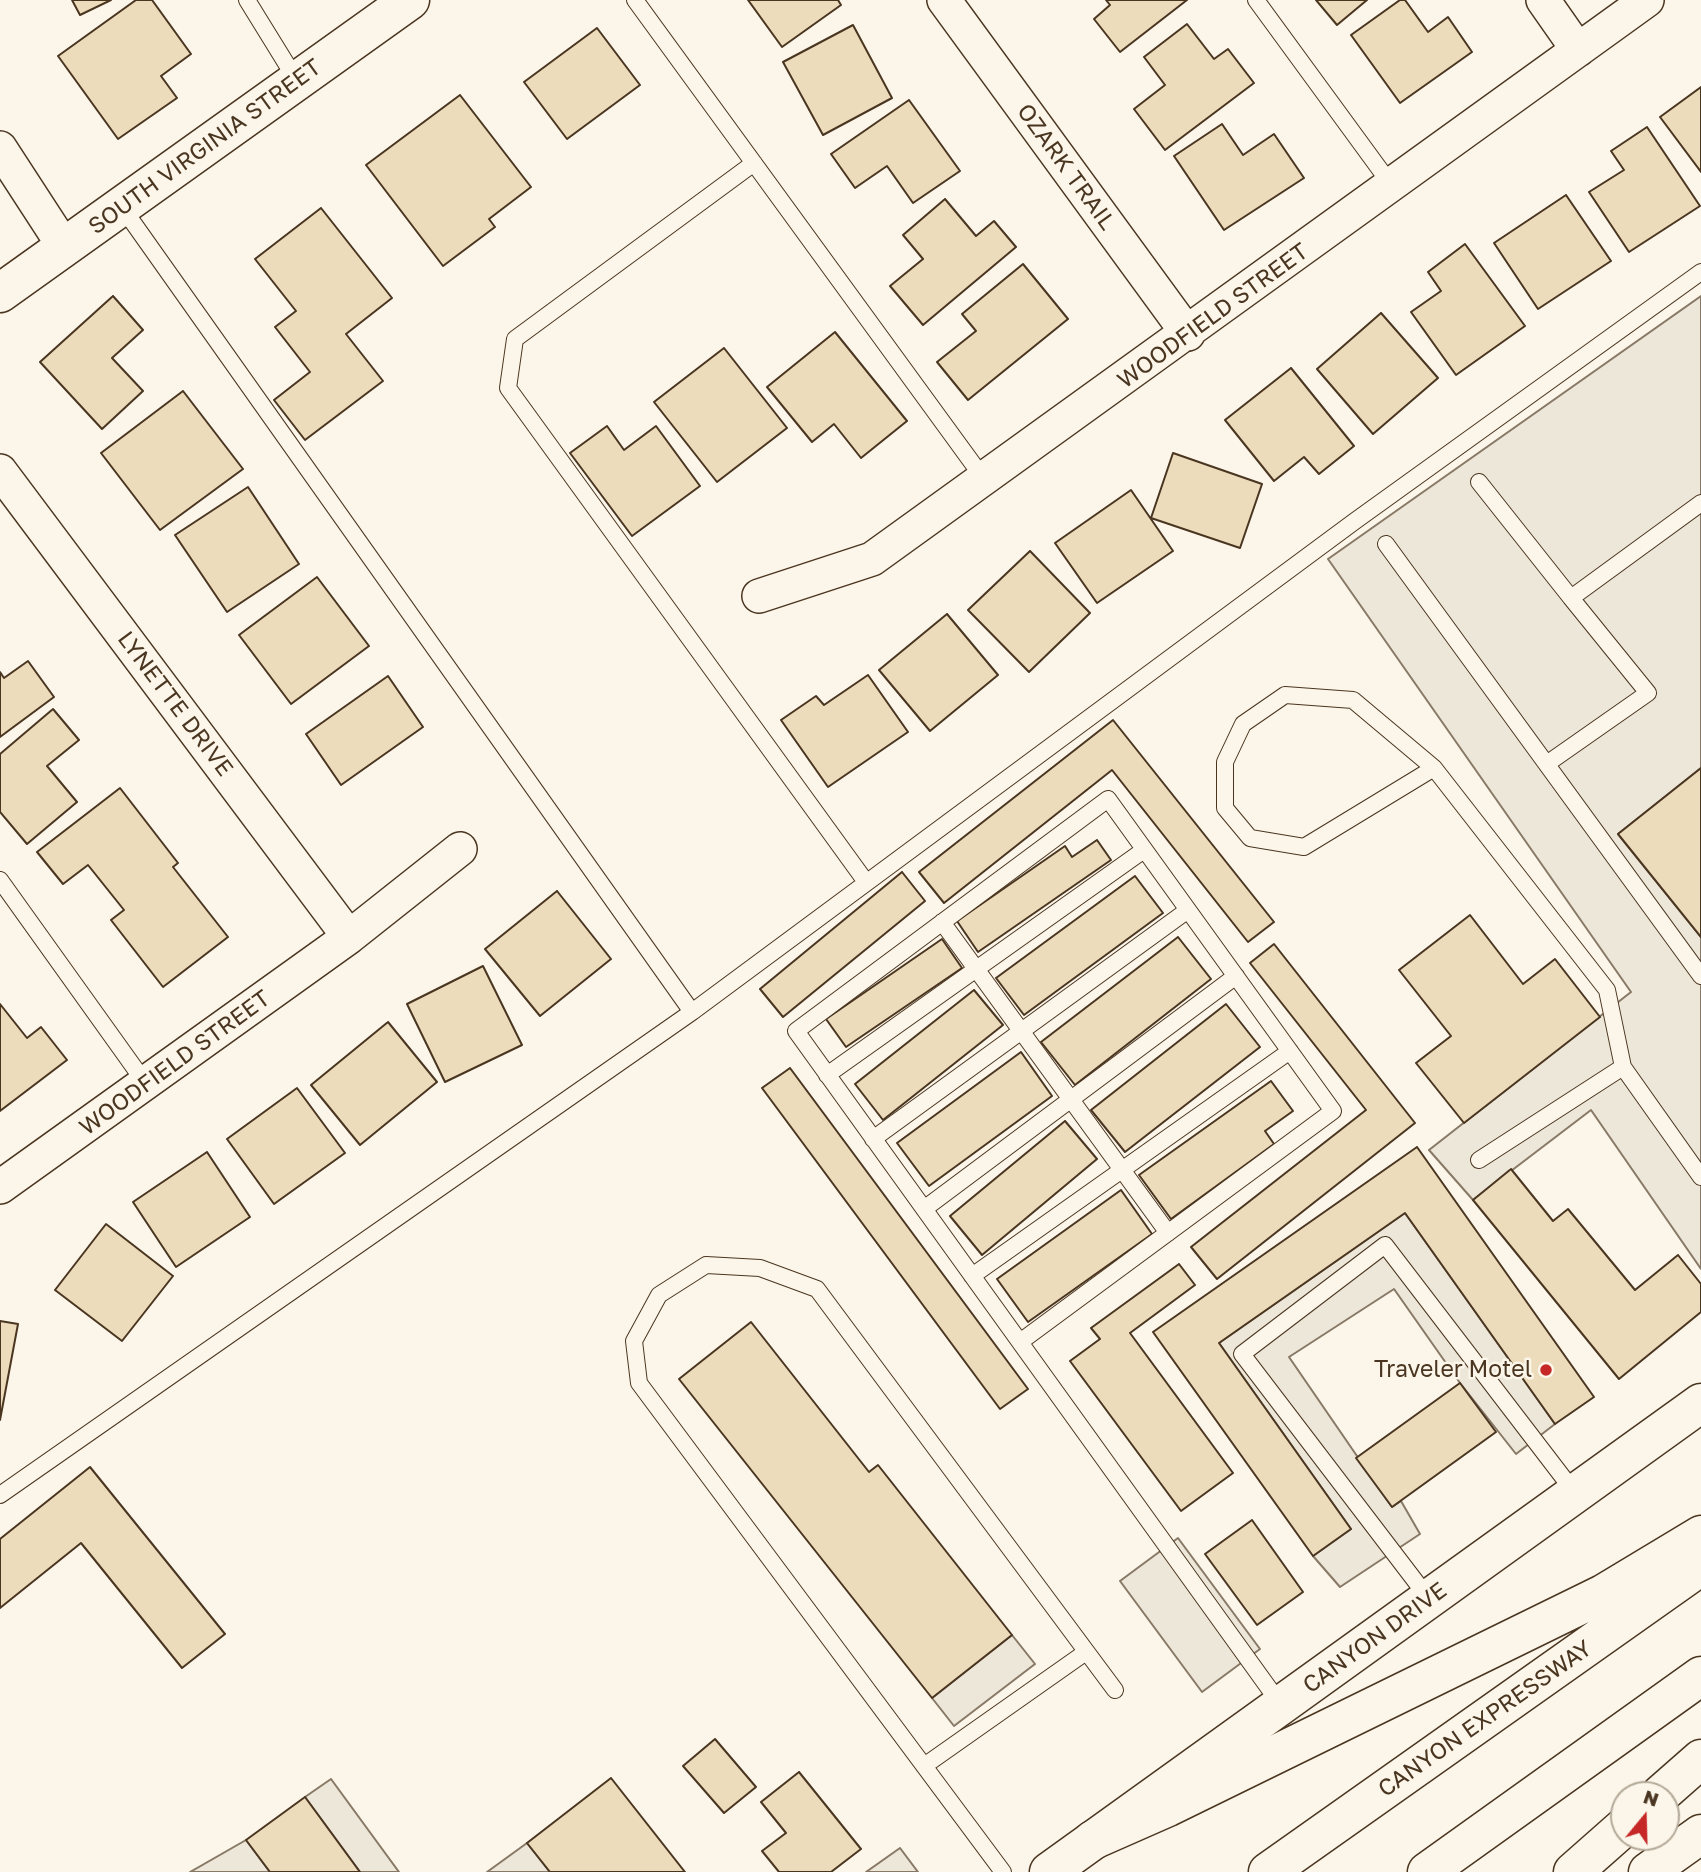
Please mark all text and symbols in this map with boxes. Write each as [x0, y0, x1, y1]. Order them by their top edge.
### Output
street label: SOUTH VIRGINIA STREET [83, 53, 327, 241]
street label: OZARK TRAIL [1011, 99, 1121, 235]
street label: WOODFIELD STREET [1112, 238, 1314, 394]
street label: LYNETTE DRIVE [111, 626, 239, 782]
street label: WOODFIELD STREET [74, 985, 276, 1141]
place label: Traveler Motel [1374, 1356, 1532, 1384]
marker: Traveler Motel [1538, 1362, 1554, 1378]
street label: CANYON DRIVE [1298, 1577, 1452, 1699]
street label: CANYON EXPRESSWAY [1373, 1635, 1597, 1803]
north arrow [1610, 1781, 1680, 1851]
text: N [1641, 1784, 1662, 1811]

